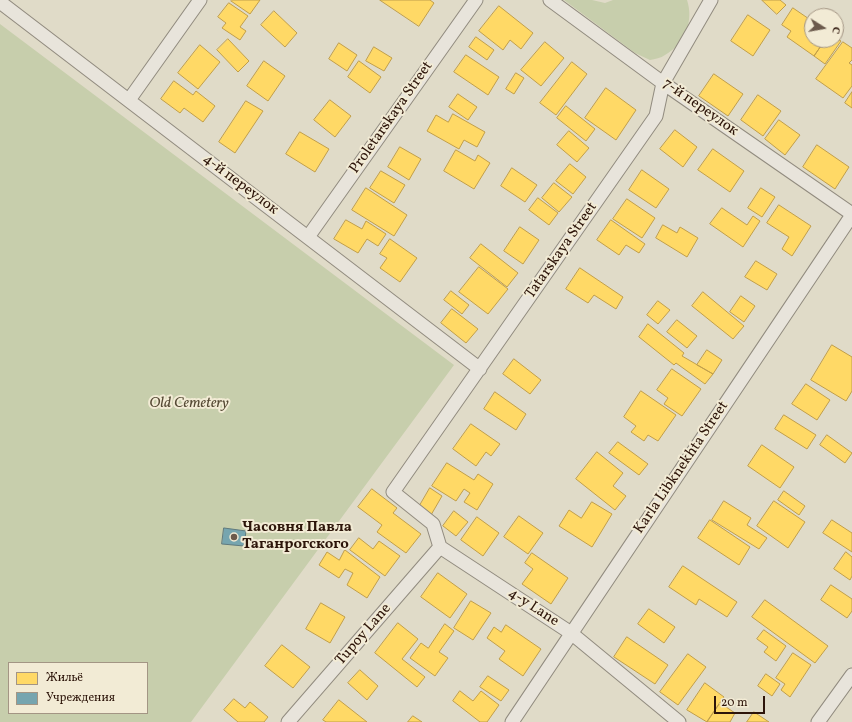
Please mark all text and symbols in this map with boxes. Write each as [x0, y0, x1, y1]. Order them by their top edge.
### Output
north arrow [804, 8, 844, 48]
text: С [827, 25, 843, 35]
street label: Proletarskaya Street [346, 58, 438, 178]
street label: 7-й переулок [659, 75, 741, 141]
street label: 4-й переулок [199, 151, 281, 219]
street label: Tatarskaya Street [522, 199, 602, 303]
park label: Old Cemetery [149, 395, 229, 413]
street label: Karla Libknekhta Street [631, 398, 733, 538]
place label: Часовня Павла Таганрогского [242, 519, 352, 554]
marker: Часовня Павла Таганрогского [229, 532, 239, 542]
street label: 4-y Lane [504, 585, 562, 631]
street label: Tupoy Lane [332, 600, 396, 670]
legend [8, 662, 148, 714]
text: Жильё [46, 670, 83, 686]
scale bar [716, 688, 767, 714]
text: Учреждения [46, 690, 115, 706]
text: 20 m [721, 695, 748, 711]

